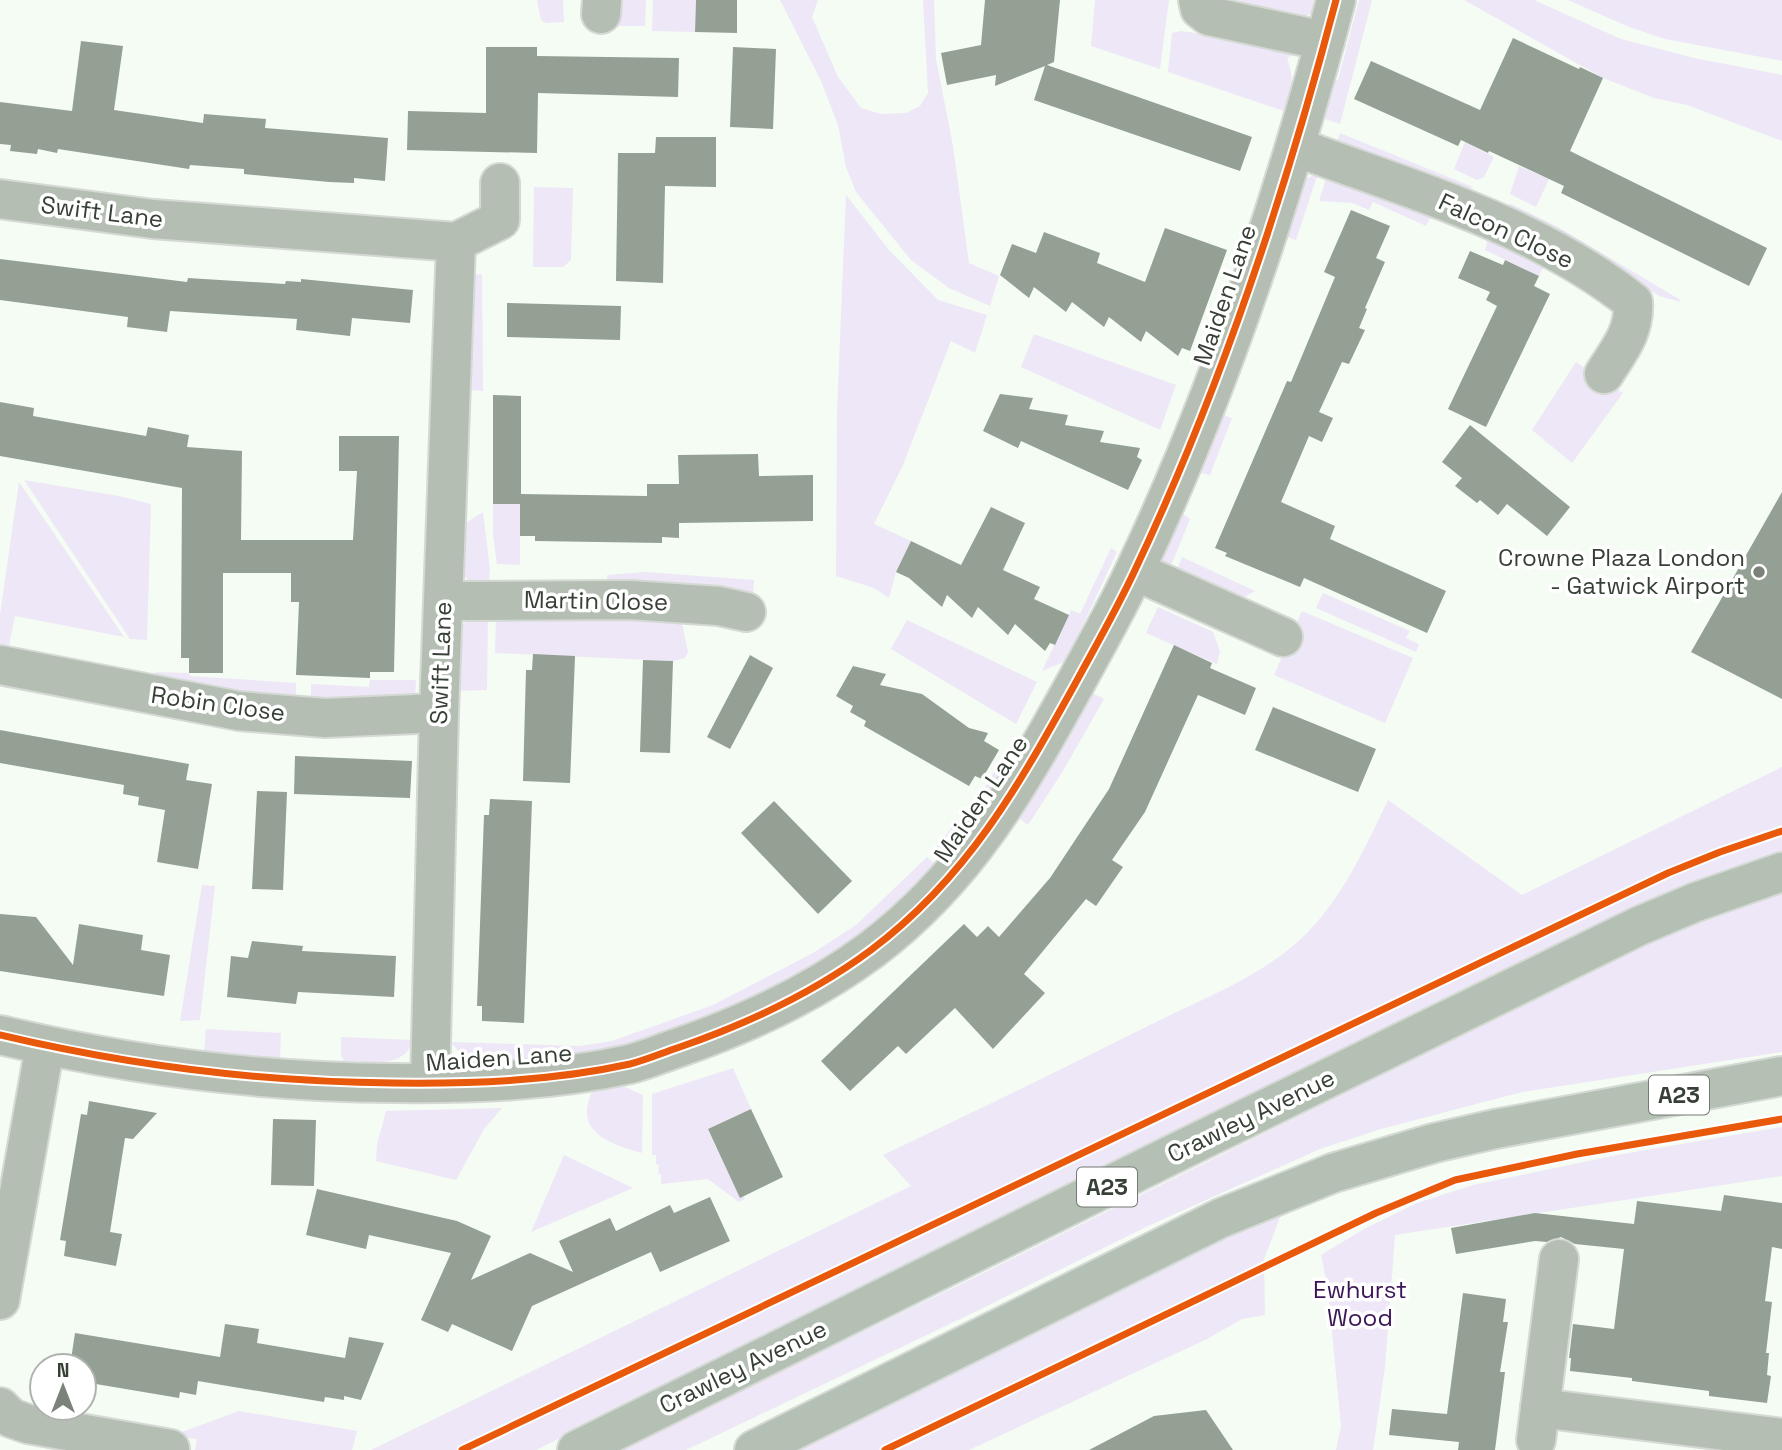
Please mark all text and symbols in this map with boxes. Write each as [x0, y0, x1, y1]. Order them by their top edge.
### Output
street label: Falcon Close [1434, 186, 1579, 275]
street label: Swift Lane [39, 189, 165, 234]
street label: Maiden Lane [1186, 220, 1263, 369]
place label: Crowne Plaza London - Gatwick Airport [1498, 542, 1745, 601]
marker: Crowne Plaza London - Gatwick Airport [1751, 564, 1767, 580]
street label: Martin Close [524, 584, 668, 617]
street label: Swift Lane [423, 601, 458, 725]
street label: Robin Close [149, 679, 287, 728]
street label: Maiden Lane [927, 729, 1034, 868]
street label: Maiden Lane [425, 1037, 573, 1078]
street label: Crawley Avenue [1162, 1062, 1339, 1169]
road number: A23 [1649, 1076, 1709, 1114]
road number: A23 [1077, 1168, 1137, 1206]
park label: Ewhurst Wood [1313, 1274, 1407, 1333]
street label: Crawley Avenue [654, 1313, 831, 1420]
north arrow [28, 1352, 98, 1422]
text: N [57, 1358, 69, 1383]

